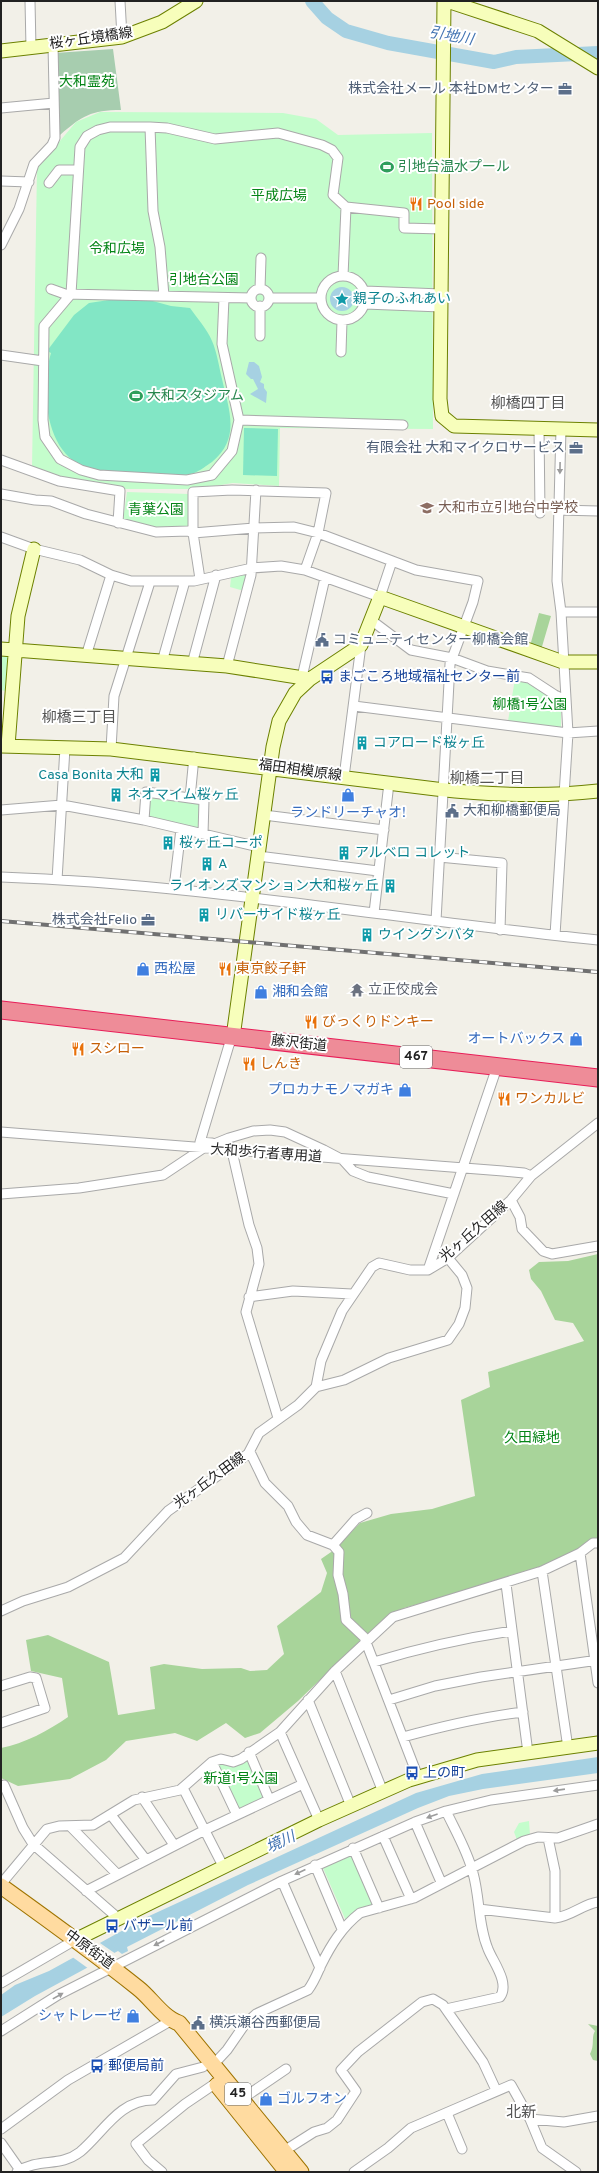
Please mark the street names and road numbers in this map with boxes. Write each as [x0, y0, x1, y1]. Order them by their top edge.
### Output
street label: 桜ヶ丘境橋線 [48, 25, 134, 53]
street label: 福田相模原線 [257, 757, 343, 785]
street label: 藤沢街道 [270, 1033, 328, 1055]
road number: 467 [400, 1046, 432, 1068]
street label: 大和歩行者専用道 [210, 1142, 322, 1166]
street label: 光ヶ丘久田線 [437, 1198, 511, 1266]
street label: 光ヶ丘久田線 [171, 1449, 249, 1513]
street label: 中原街道 [61, 1927, 117, 1973]
road number: 45 [225, 2083, 251, 2105]

